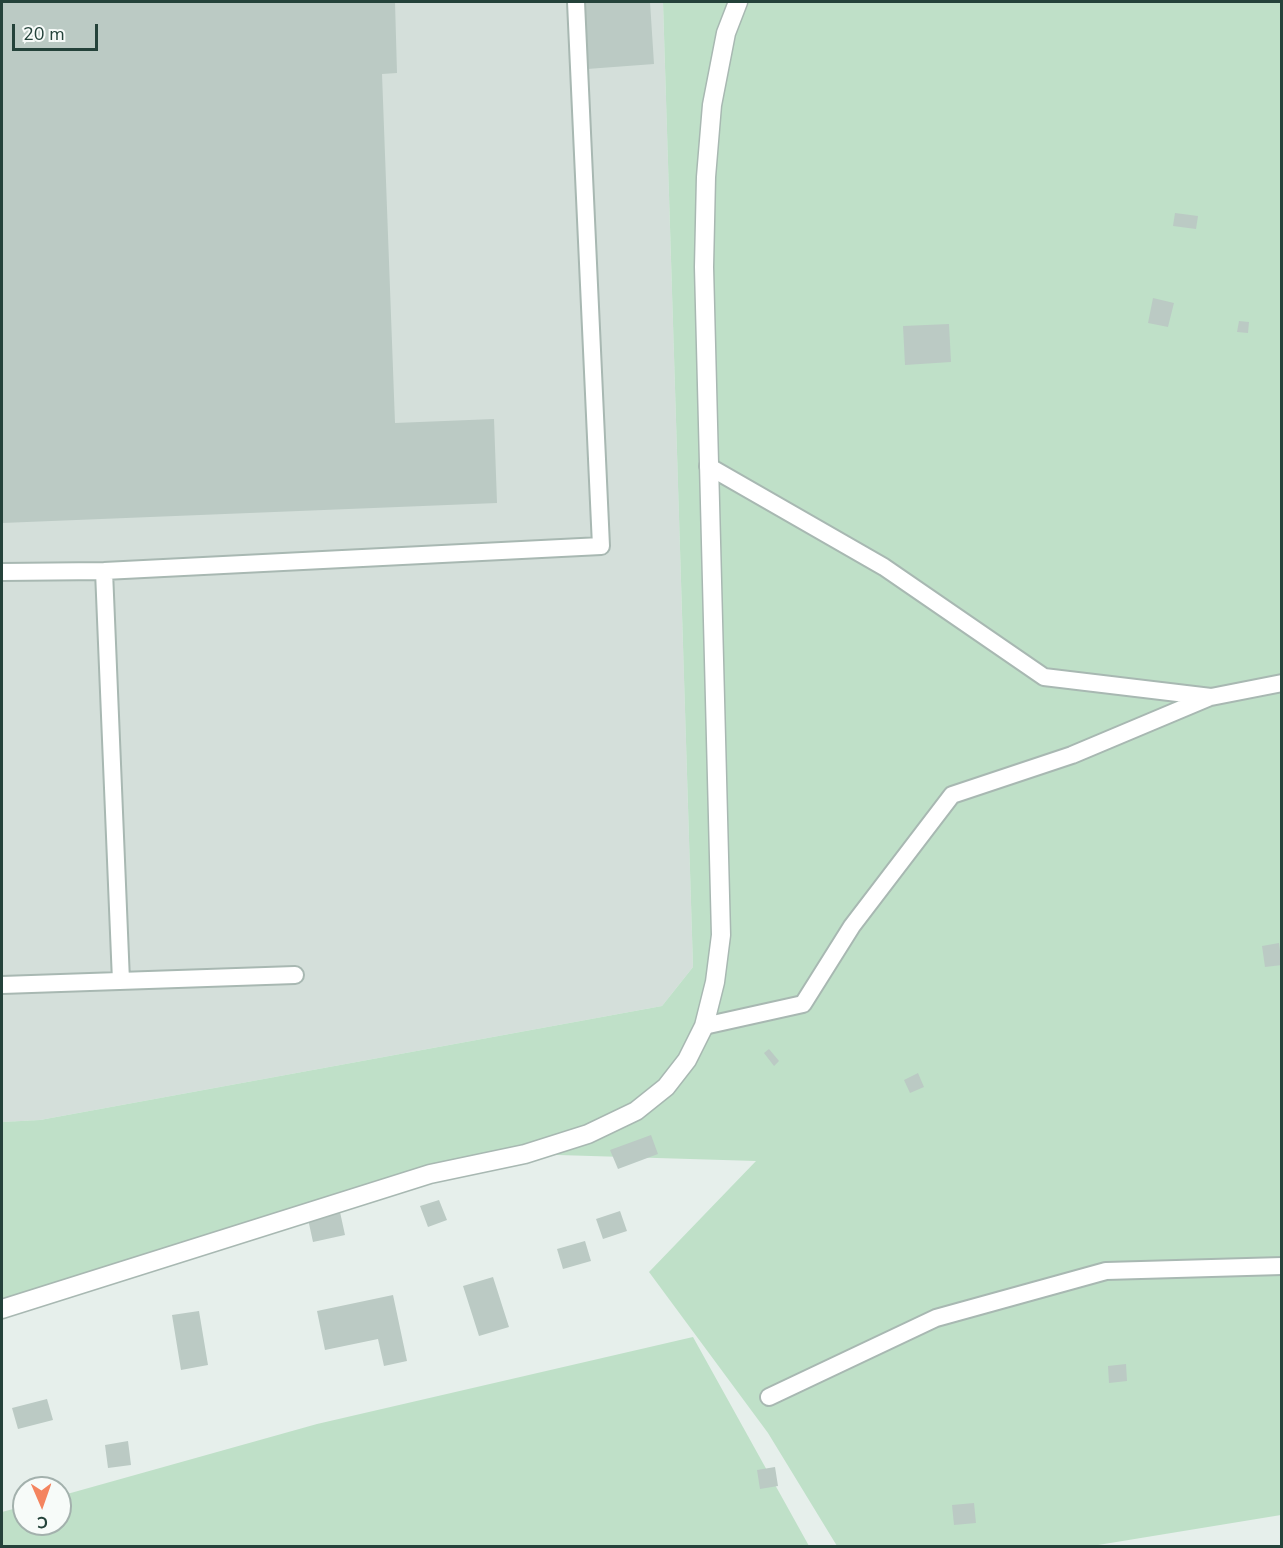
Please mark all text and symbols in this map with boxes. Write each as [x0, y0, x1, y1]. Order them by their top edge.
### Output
scale bar [15, 12, 100, 50]
text: 20 m [23, 22, 65, 46]
north arrow [12, 1476, 72, 1536]
text: С [37, 1511, 48, 1533]

